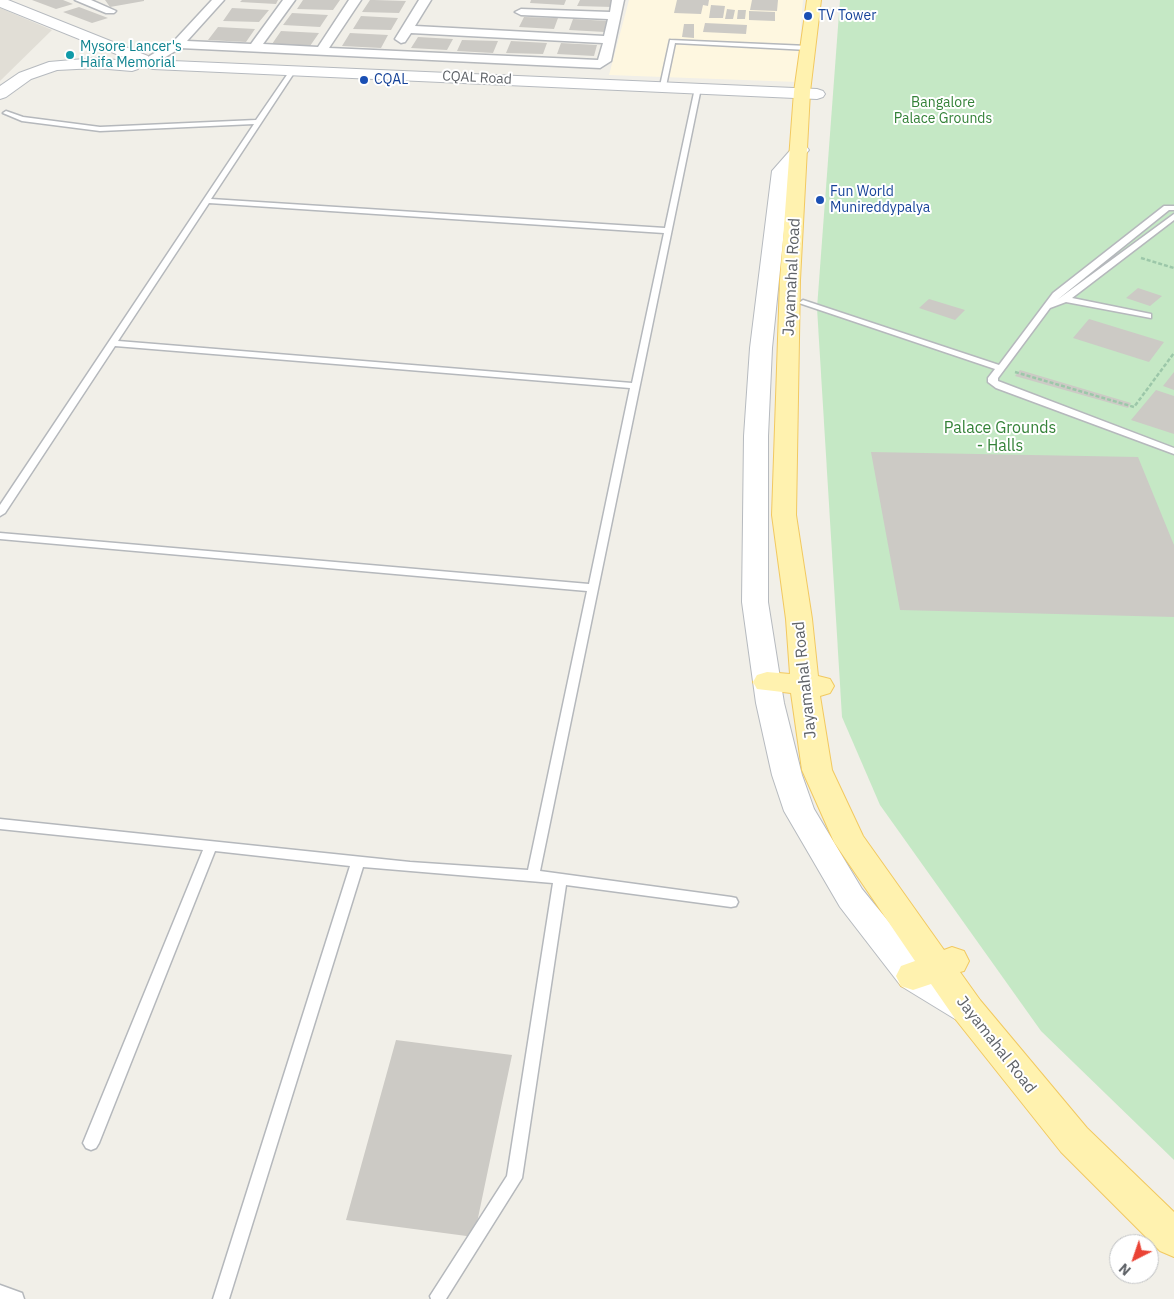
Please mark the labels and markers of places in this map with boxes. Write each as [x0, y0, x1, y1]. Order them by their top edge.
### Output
place label: TV Tower [818, 8, 876, 24]
marker: TV Tower [802, 10, 814, 22]
place label: Mysore Lancer's Haifa Memorial [80, 39, 182, 72]
marker: Mysore Lancer's Haifa Memorial [64, 49, 76, 61]
place label: CQAL [374, 72, 408, 88]
marker: CQAL [358, 74, 370, 86]
place label: Fun World Munireddypalya [830, 184, 930, 216]
marker: Fun World Munireddypalya [814, 194, 826, 206]

